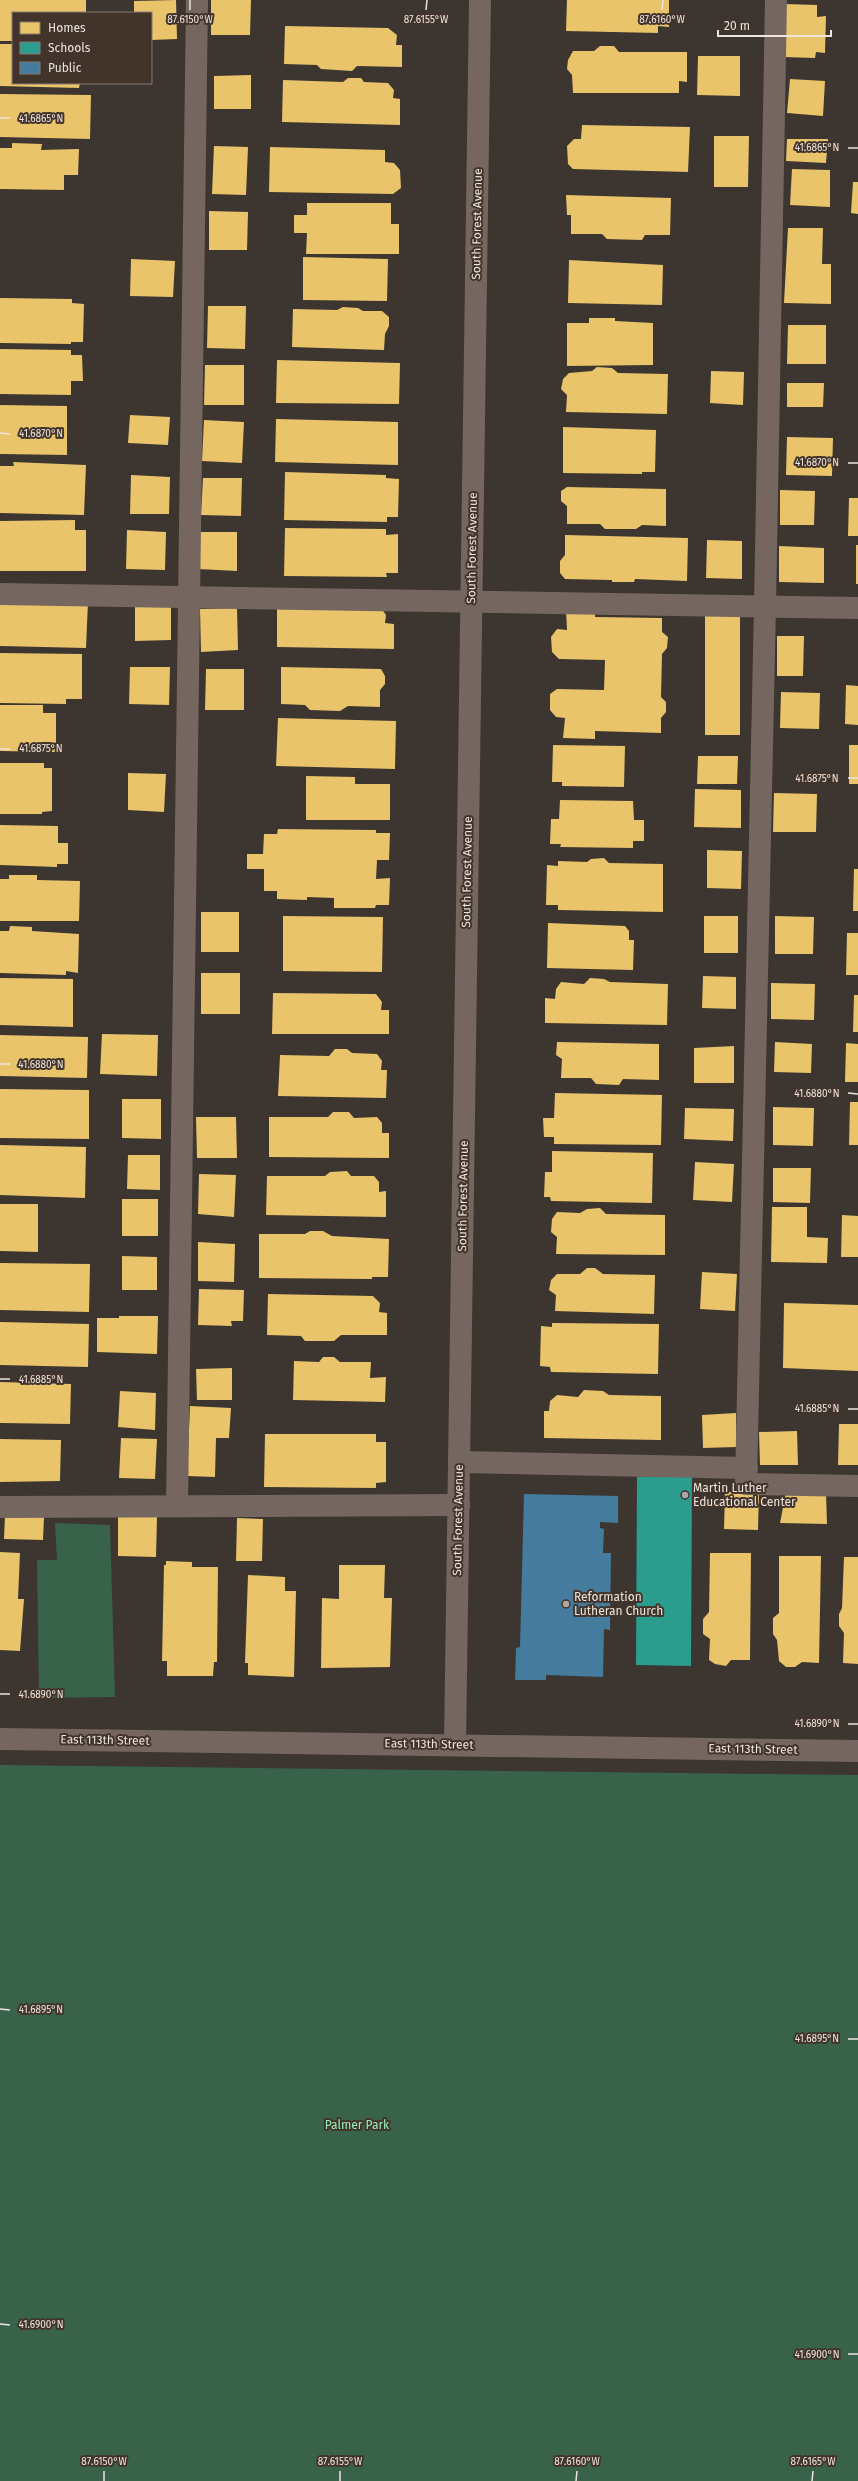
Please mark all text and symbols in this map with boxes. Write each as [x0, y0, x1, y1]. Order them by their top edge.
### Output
legend [12, 12, 152, 84]
scale bar [718, 12, 831, 38]
text: 87.6150°W [167, 14, 213, 26]
text: 87.6155°W [404, 14, 449, 26]
text: 87.6160°W [639, 14, 686, 26]
text: 20 m [724, 19, 750, 33]
text: Homes [48, 21, 86, 35]
text: Schools [48, 41, 91, 55]
text: Public [48, 61, 82, 75]
text: 41.6865°N [19, 113, 63, 125]
text: 41.6865°N [795, 142, 839, 154]
street label: South Forest Avenue [469, 168, 485, 280]
text: 41.6870°N [19, 428, 63, 440]
text: 41.6870°N [795, 457, 839, 469]
street label: South Forest Avenue [464, 492, 480, 604]
text: 41.6875°N [19, 743, 63, 755]
text: 41.6875°N [795, 773, 839, 785]
street label: South Forest Avenue [459, 816, 475, 928]
text: 41.6880°N [18, 1059, 64, 1071]
text: 41.6880°N [794, 1088, 840, 1100]
street label: South Forest Avenue [455, 1140, 471, 1252]
text: 41.6885°N [19, 1374, 63, 1386]
text: 41.6885°N [795, 1403, 839, 1415]
street label: South Forest Avenue [450, 1464, 466, 1576]
place label: Martin Luther Educational Center [693, 1481, 796, 1509]
marker: Martin Luther Educational Center [680, 1490, 690, 1500]
place label: Reformation Lutheran Church [574, 1590, 663, 1618]
marker: Reformation Lutheran Church [561, 1599, 571, 1609]
text: 41.6890°N [19, 1689, 63, 1701]
text: 41.6890°N [795, 1718, 839, 1730]
street label: East 113th Street [60, 1732, 150, 1748]
street label: East 113th Street [384, 1736, 474, 1752]
street label: East 113th Street [708, 1741, 798, 1757]
text: 41.6895°N [19, 2004, 63, 2016]
text: 41.6895°N [795, 2033, 839, 2045]
park label: Palmer Park [325, 2118, 390, 2132]
text: 41.6900°N [18, 2319, 64, 2331]
text: 41.6900°N [794, 2349, 840, 2361]
text: 87.6150°W [81, 2456, 127, 2468]
text: 87.6155°W [318, 2456, 363, 2468]
text: 87.6160°W [554, 2456, 601, 2468]
text: 87.6165°W [791, 2456, 836, 2468]

